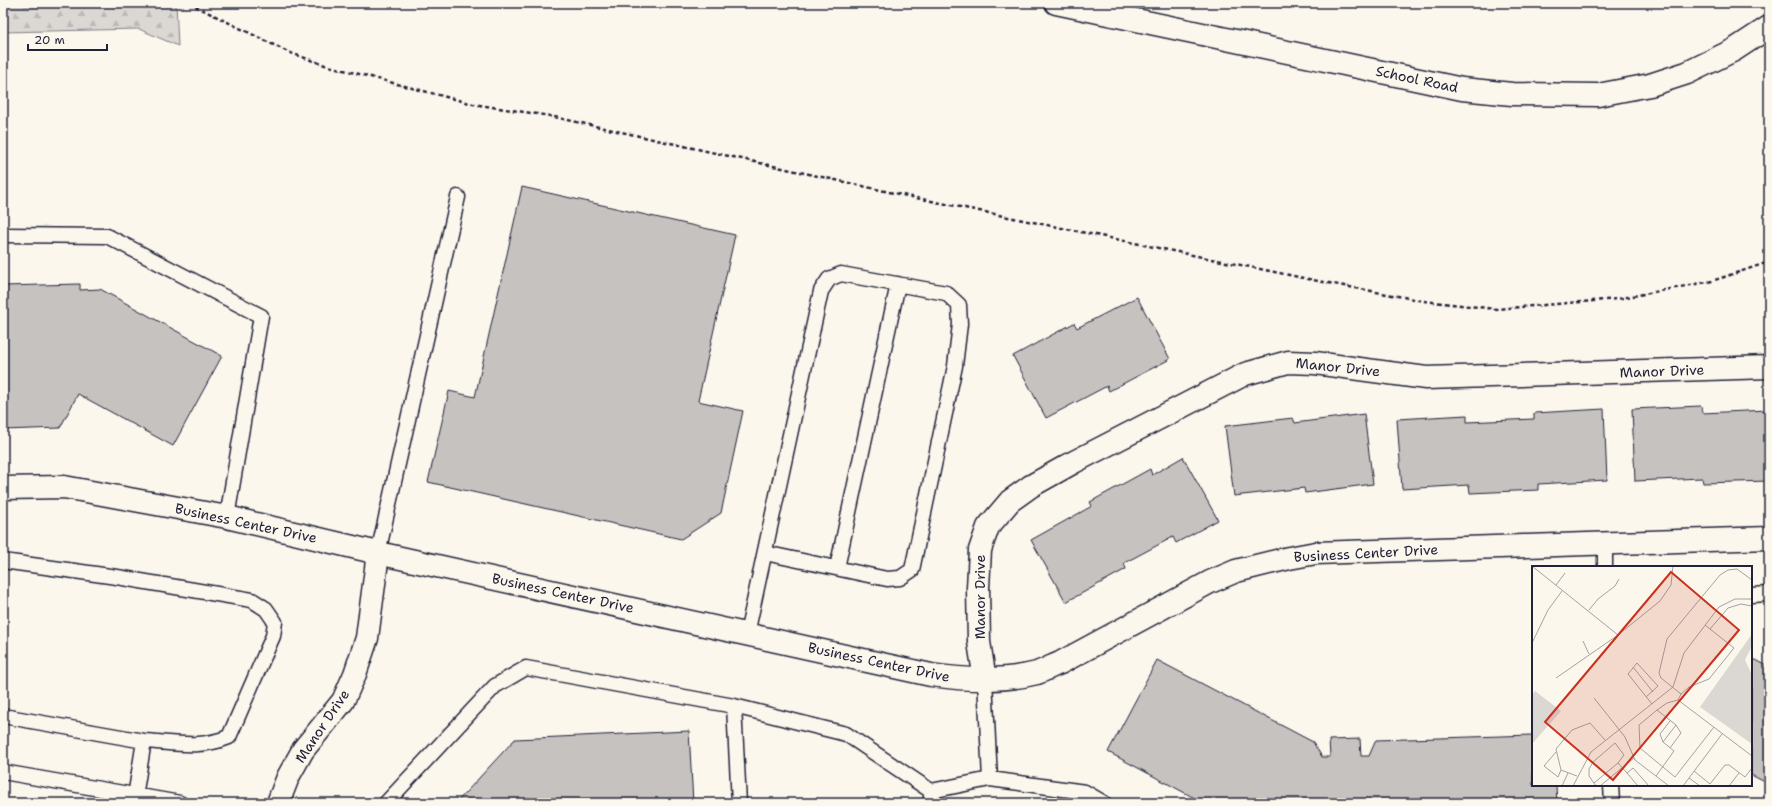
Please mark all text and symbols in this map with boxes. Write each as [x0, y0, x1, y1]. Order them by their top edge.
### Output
scale bar [28, 26, 107, 52]
text: 20 m [34, 32, 65, 48]
street label: School Road [1374, 61, 1460, 97]
street label: Manor Drive [1295, 354, 1381, 380]
street label: Manor Drive [1619, 361, 1705, 381]
street label: Business Center Drive [173, 499, 319, 547]
street label: Business Center Drive [1293, 540, 1439, 566]
street label: Manor Drive [971, 555, 989, 639]
inset map [1532, 566, 1752, 786]
street label: Business Center Drive [490, 569, 636, 617]
street label: Business Center Drive [806, 638, 952, 686]
street label: Manor Drive [291, 686, 353, 766]

